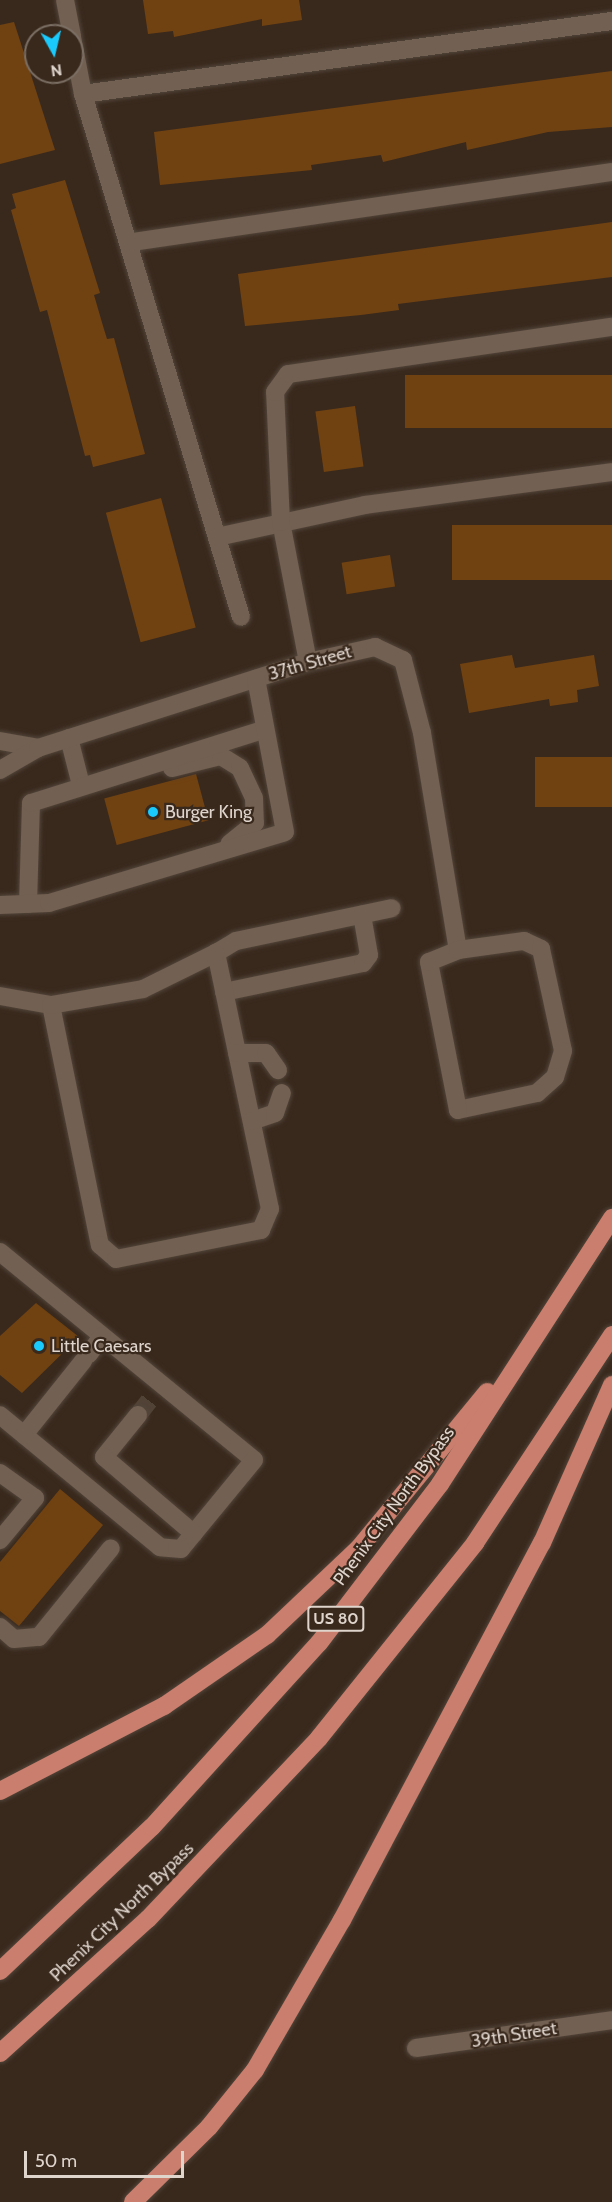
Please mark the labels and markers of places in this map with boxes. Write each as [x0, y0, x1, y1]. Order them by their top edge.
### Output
place label: Burger King [165, 801, 252, 823]
marker: Burger King [146, 805, 160, 819]
place label: Little Caesars [51, 1335, 152, 1357]
marker: Little Caesars [32, 1339, 46, 1353]

